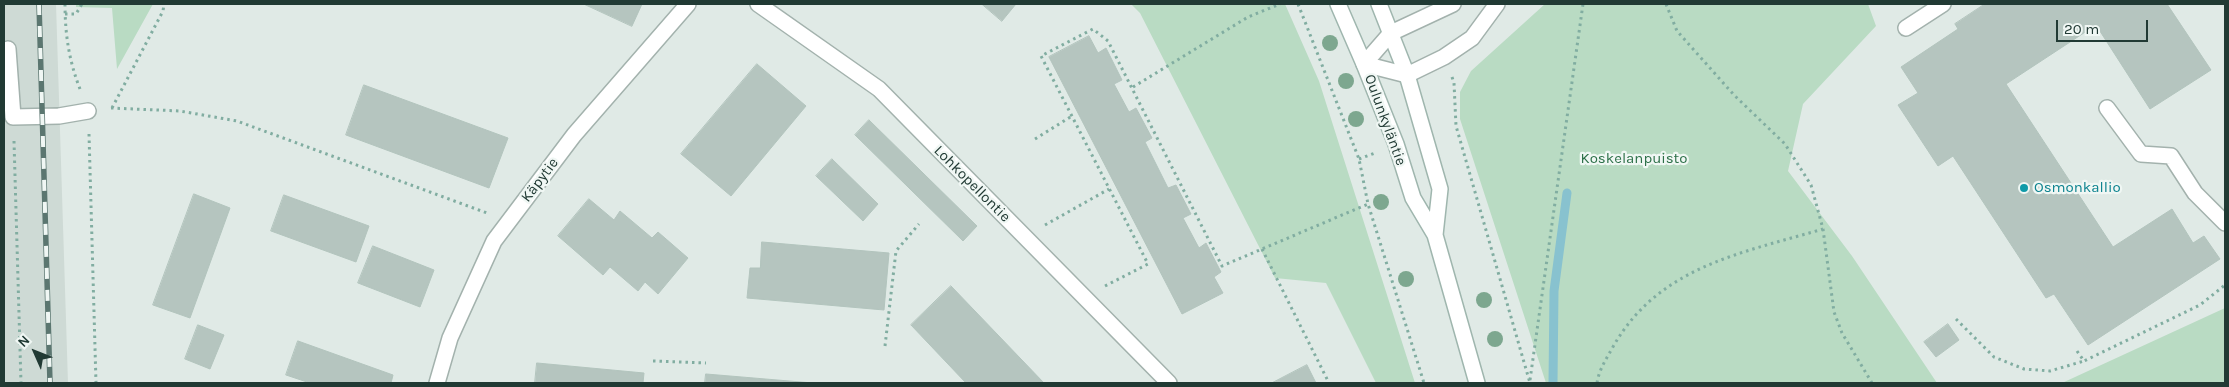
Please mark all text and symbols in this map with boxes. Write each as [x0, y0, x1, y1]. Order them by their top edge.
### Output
scale bar [2059, 10, 2152, 42]
text: 20 m [2064, 20, 2099, 38]
street label: Oulunkyläntie [1360, 72, 1410, 168]
street label: Lohkopellontie [930, 142, 1014, 226]
park label: Koskelanpuisto [1581, 150, 1687, 168]
street label: Käpytie [517, 154, 563, 206]
place label: Osmonkallio [2034, 179, 2121, 197]
marker: Osmonkallio [2018, 182, 2030, 194]
north arrow [10, 327, 60, 377]
text: N [14, 332, 33, 351]

